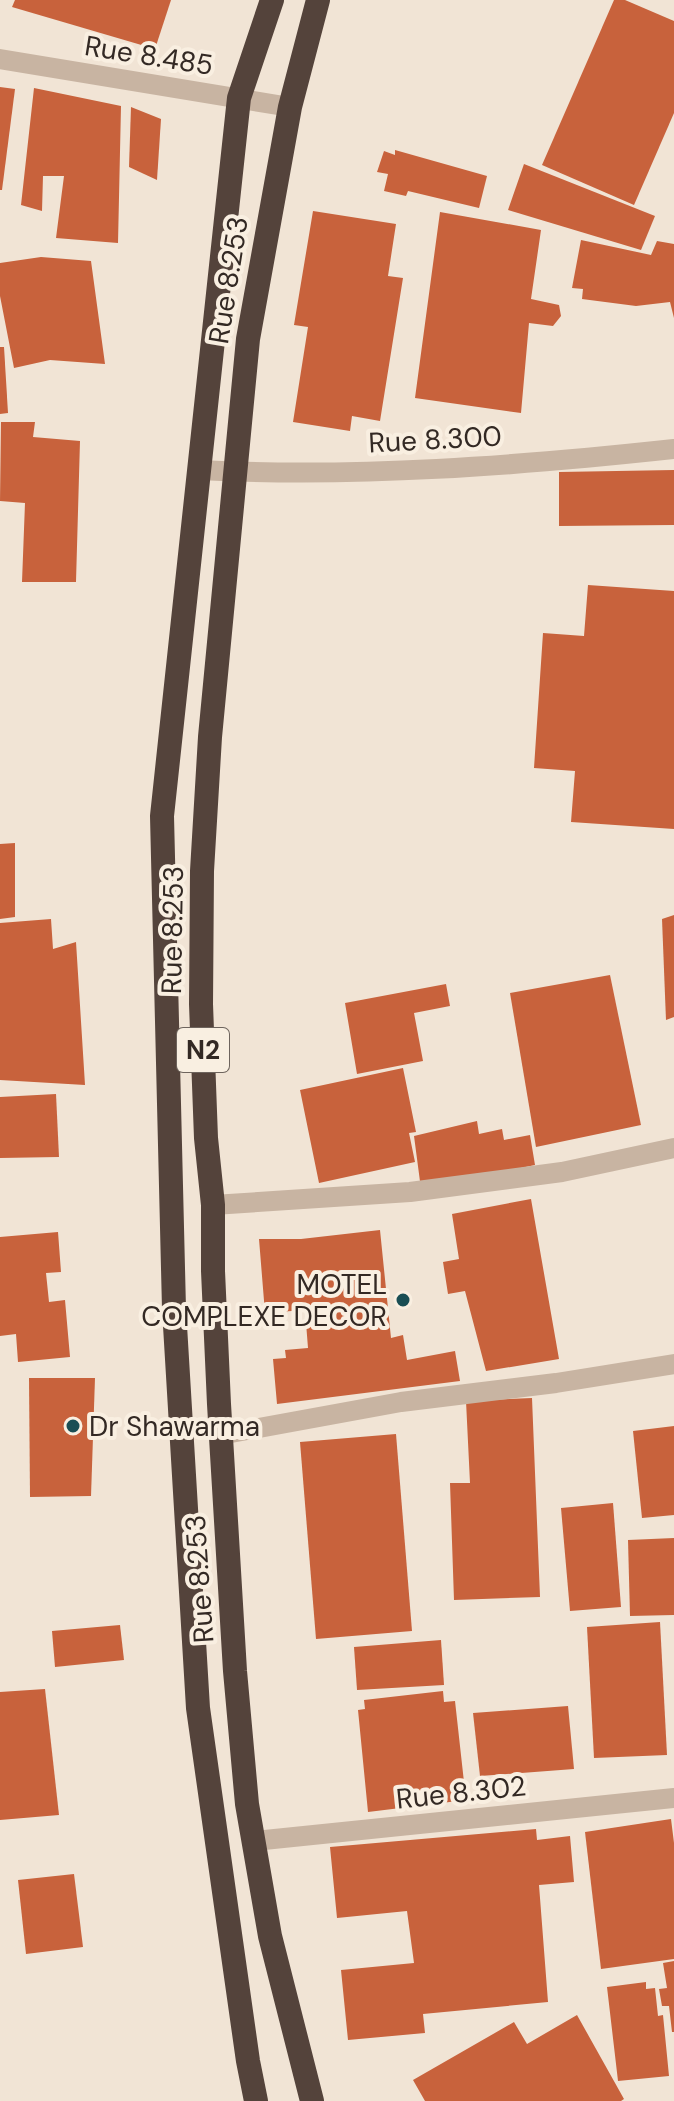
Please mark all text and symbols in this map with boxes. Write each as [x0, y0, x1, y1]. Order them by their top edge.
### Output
street label: Rue 8.485 [82, 27, 216, 84]
street label: Rue 8.253 [200, 214, 257, 346]
street label: Rue 8.300 [367, 418, 503, 461]
street label: Rue 8.253 [153, 866, 192, 995]
road number: N2 [177, 1028, 229, 1072]
place label: MOTEL COMPLEXE DECOR [141, 1266, 387, 1335]
marker: MOTEL COMPLEXE DECOR [394, 1291, 412, 1309]
place label: Dr Shawarma [89, 1408, 260, 1445]
marker: Dr Shawarma [64, 1417, 82, 1435]
street label: Rue 8.253 [177, 1514, 222, 1644]
street label: Rue 8.302 [394, 1767, 528, 1818]

